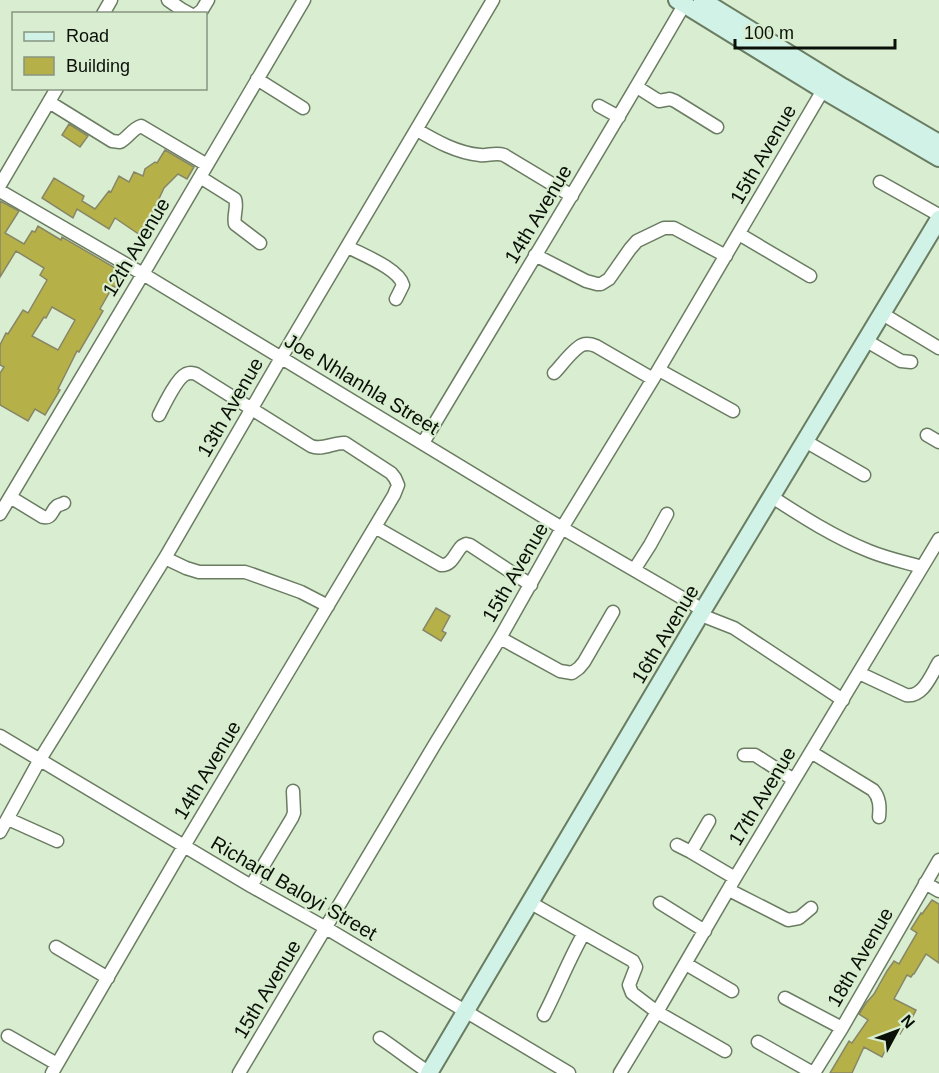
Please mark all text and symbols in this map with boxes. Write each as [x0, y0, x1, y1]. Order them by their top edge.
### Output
legend [12, 12, 207, 90]
scale bar [735, 12, 896, 50]
text: 100 m [744, 23, 794, 43]
text: Road [66, 26, 109, 46]
text: Building [66, 56, 130, 76]
street label: 15th Avenue [726, 100, 800, 208]
street label: 14th Avenue [500, 161, 576, 267]
street label: 12th Avenue [98, 194, 174, 300]
street label: Joe Nhlanhla Street [281, 329, 443, 439]
street label: 13th Avenue [193, 353, 267, 461]
street label: 15th Avenue [478, 518, 552, 626]
street label: 16th Avenue [627, 581, 703, 687]
street label: 14th Avenue [169, 717, 245, 823]
street label: 17th Avenue [724, 743, 800, 849]
street label: Richard Baloyi Street [207, 832, 381, 945]
street label: 18th Avenue [823, 903, 897, 1011]
street label: 15th Avenue [229, 936, 305, 1042]
north arrow [867, 1001, 927, 1061]
text: N [898, 1012, 918, 1031]

